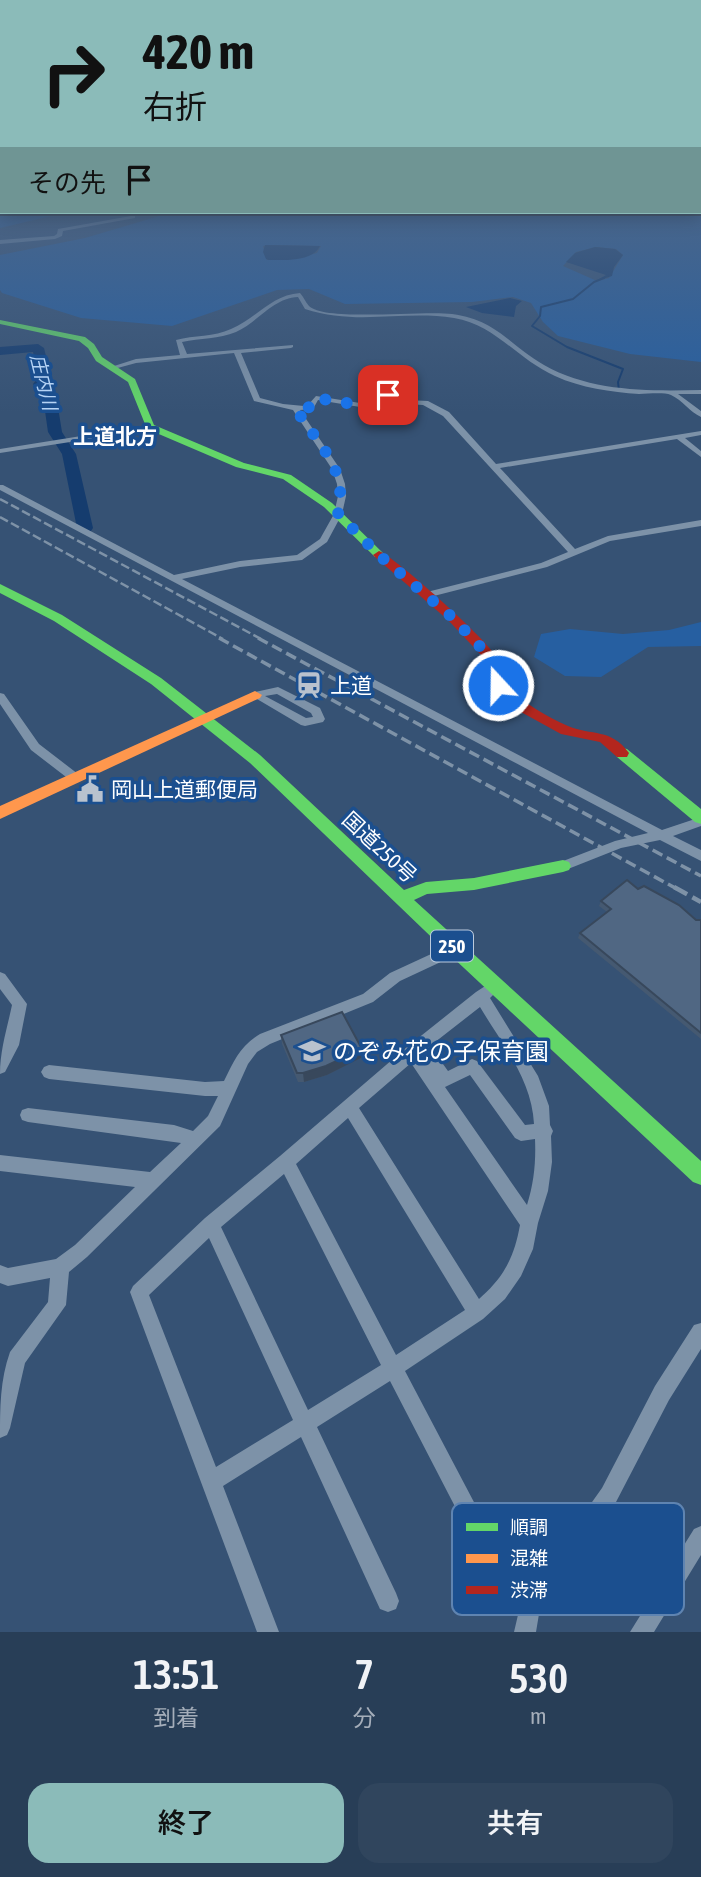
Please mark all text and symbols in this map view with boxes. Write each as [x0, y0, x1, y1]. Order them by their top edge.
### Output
text: 420 m [143, 23, 254, 79]
icon: right [28, 28, 119, 119]
text: 右折 [143, 88, 207, 125]
icon: arrive [120, 161, 158, 199]
text: その先 [28, 168, 106, 198]
water label: 庄内川 [26, 352, 62, 414]
pin [358, 365, 418, 425]
icon: arrive [369, 376, 407, 414]
district label: 上道北方 [73, 424, 157, 448]
position arrow [461, 648, 535, 722]
station icon: 上道 [294, 670, 324, 700]
place label: 上道 [330, 673, 372, 697]
public building icon: 岡山上道郵便局 [75, 774, 105, 804]
place label: 岡山上道郵便局 [111, 777, 258, 801]
street label: 国道250号 [338, 807, 422, 887]
road number: 250 [431, 930, 473, 962]
school or university icon: のぞみ花の子保育園 [297, 1036, 327, 1066]
place label: のぞみ花の子保育園 [333, 1038, 549, 1065]
legend [452, 1503, 684, 1615]
text: 順調 [510, 1516, 548, 1538]
text: 混雑 [510, 1547, 548, 1569]
text: 渋滞 [510, 1579, 548, 1601]
text: 13:51 [133, 1650, 220, 1698]
text: 7 [354, 1650, 374, 1698]
text: 530 [509, 1654, 568, 1702]
text: m [530, 1703, 547, 1729]
text: 到着 [153, 1705, 199, 1731]
text: 分 [353, 1705, 376, 1731]
button: 終了 [28, 1783, 344, 1863]
button: 共有 [358, 1783, 673, 1863]

